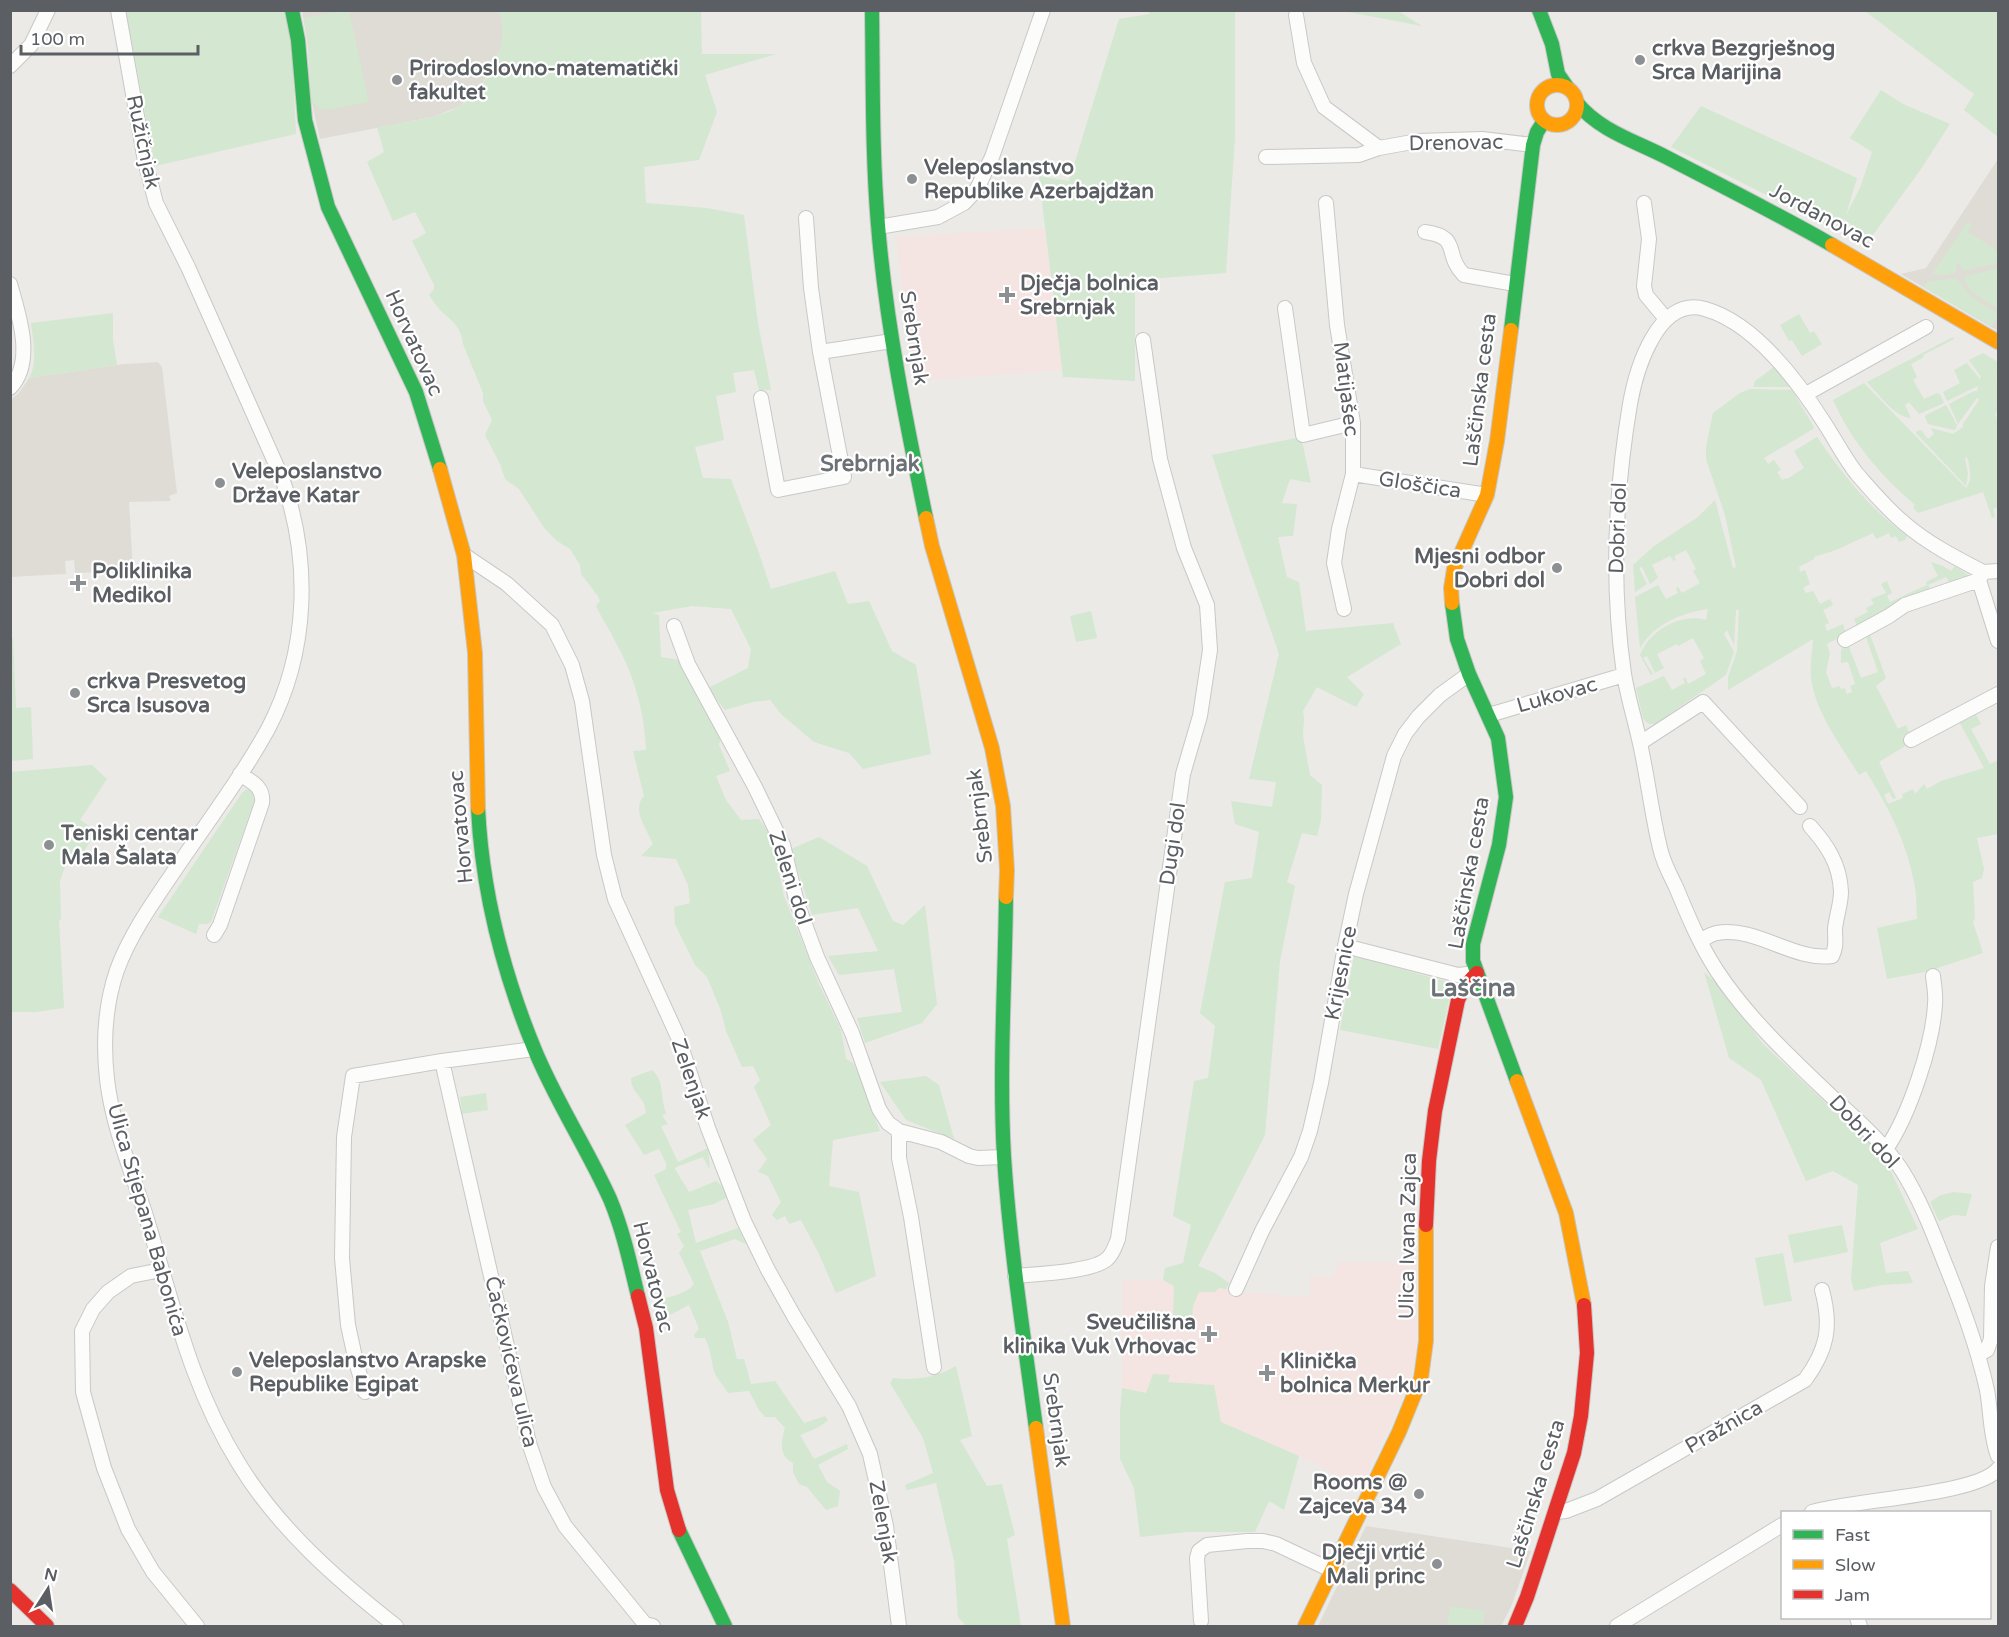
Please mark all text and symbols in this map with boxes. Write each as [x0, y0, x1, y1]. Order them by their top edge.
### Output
scale bar [21, 18, 198, 56]
text: 100 m [30, 28, 85, 50]
place label: crkva Bezgrješnog Srca Marijina [1652, 36, 1835, 85]
marker: crkva Bezgrješnog Srca Marijina [1633, 53, 1647, 67]
place label: Prirodoslovno-matematički fakultet [409, 56, 678, 105]
marker: Prirodoslovno-matematički fakultet [390, 73, 404, 87]
street label: Ružičnjak [121, 92, 165, 192]
street label: Drenovac [1408, 130, 1504, 156]
place label: Veleposlanstvo Republike Azerbajdžan [924, 155, 1154, 204]
marker: Veleposlanstvo Republike Azerbajdžan [905, 172, 919, 186]
street label: Jordanovac [1765, 178, 1879, 254]
place label: Dječja bolnica Srebrnjak [1020, 271, 1159, 320]
street label: Horvatovac [380, 286, 448, 400]
marker: Dječja bolnica Srebrnjak [998, 286, 1016, 304]
street label: Srebrnjak [894, 289, 934, 387]
street label: Laščinska cesta [1458, 312, 1502, 468]
street label: Matijašec [1328, 340, 1364, 438]
district label: Srebrnjak [820, 451, 920, 477]
place label: Veleposlanstvo Države Katar [232, 459, 382, 508]
street label: Gloščica [1377, 466, 1463, 504]
marker: Veleposlanstvo Države Katar [213, 476, 227, 490]
street label: Dobri dol [1604, 482, 1632, 574]
place label: Mjesni odbor Dobri dol [1414, 544, 1546, 593]
place label: Poliklinika Medikol [92, 559, 192, 608]
marker: Mjesni odbor Dobri dol [1550, 561, 1564, 575]
marker: Poliklinika Medikol [69, 574, 87, 592]
place label: crkva Presvetog Srca Isusova [87, 669, 246, 718]
street label: Lukovac [1514, 672, 1600, 718]
marker: crkva Presvetog Srca Isusova [68, 686, 82, 700]
street label: Srebrnjak [962, 767, 998, 865]
street label: Horvatovac [444, 769, 478, 885]
street label: Laščinska cesta [1443, 795, 1495, 951]
street label: Dugi dol [1155, 801, 1191, 887]
place label: Teniski centar Mala Šalata [60, 821, 199, 870]
street label: Zeleni dol [763, 828, 817, 928]
marker: Teniski centar Mala Šalata [42, 838, 56, 852]
street label: Krijesnice [1320, 924, 1362, 1022]
district label: Laščina [1430, 974, 1516, 1003]
street label: Zelenjak [666, 1035, 716, 1123]
street label: Dobri dol [1824, 1090, 1904, 1174]
street label: Ulica Stjepana Babonića [102, 1101, 192, 1339]
street label: Ulica Ivana Zajca [1394, 1152, 1422, 1320]
street label: Horvatovac [627, 1219, 679, 1335]
street label: Čačkovićeva ulica [479, 1274, 543, 1450]
place label: Sveučilišna klinika Vuk Vrhovac [1003, 1310, 1196, 1359]
marker: Sveučilišna klinika Vuk Vrhovac [1200, 1325, 1218, 1343]
place label: Veleposlanstvo Arapske Republike Egipat [249, 1348, 486, 1397]
place label: Klinička bolnica Merkur [1280, 1349, 1431, 1398]
marker: Klinička bolnica Merkur [1258, 1364, 1276, 1382]
marker: Veleposlanstvo Arapske Republike Egipat [230, 1365, 244, 1379]
street label: Srebrnjak [1037, 1371, 1075, 1469]
street label: Pražnica [1681, 1395, 1767, 1459]
street label: Laščinska cesta [1501, 1416, 1571, 1572]
place label: Rooms @ Zajceva 34 [1299, 1470, 1407, 1519]
street label: Zelenjak [863, 1479, 903, 1565]
marker: Rooms @ Zajceva 34 [1412, 1487, 1426, 1501]
legend [1781, 1511, 1991, 1619]
text: Fast [1835, 1524, 1870, 1546]
place label: Dječji vrtić Mali princ [1321, 1540, 1425, 1589]
text: Slow [1835, 1554, 1876, 1576]
marker: Dječji vrtić Mali princ [1430, 1557, 1444, 1571]
north arrow [18, 1559, 78, 1619]
text: N [43, 1564, 59, 1586]
text: Jam [1835, 1584, 1870, 1606]

